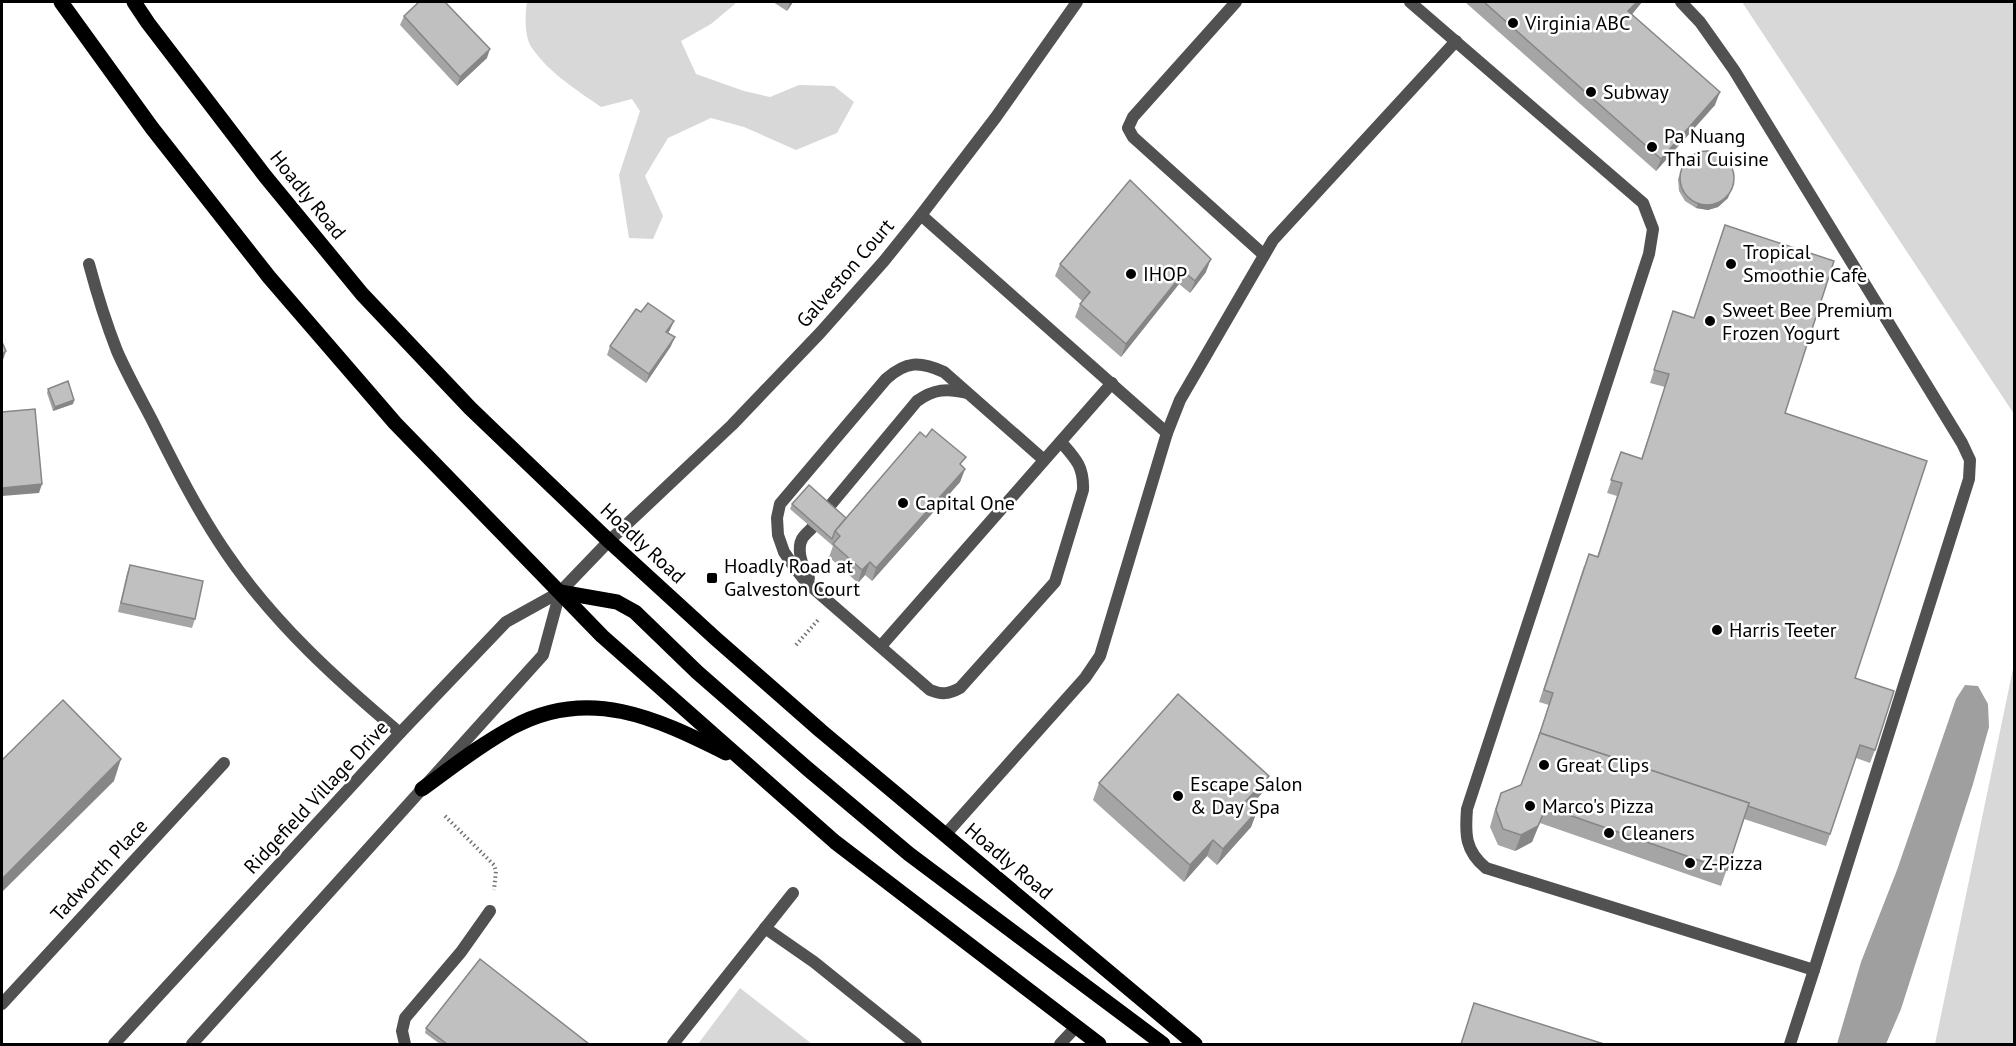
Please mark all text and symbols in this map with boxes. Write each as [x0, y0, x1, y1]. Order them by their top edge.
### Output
place label: Virginia ABC [1524, 10, 1630, 36]
marker: Virginia ABC [1506, 16, 1520, 30]
place label: Subway [1603, 79, 1670, 105]
marker: Subway [1584, 85, 1598, 99]
place label: Pa Nuang Thai Cuisine [1664, 123, 1769, 172]
marker: Pa Nuang Thai Cuisine [1645, 140, 1659, 154]
street label: Hoadly Road [264, 145, 352, 245]
street label: Galveston Court [791, 213, 900, 333]
place label: Tropical Smoothie Cafe [1743, 239, 1867, 288]
marker: Tropical Smoothie Cafe [1724, 257, 1738, 271]
place label: IHOP [1143, 261, 1187, 287]
marker: IHOP [1124, 267, 1138, 281]
place label: Sweet Bee Premium Frozen Yogurt [1722, 297, 1893, 346]
marker: Sweet Bee Premium Frozen Yogurt [1703, 314, 1717, 328]
place label: Capital One [915, 490, 1015, 516]
marker: Capital One [896, 496, 910, 510]
street label: Hoadly Road [595, 497, 691, 589]
place label: Hoadly Road at Galveston Court [724, 553, 860, 602]
marker: Hoadly Road at Galveston Court [705, 571, 719, 585]
place label: Harris Teeter [1729, 617, 1837, 643]
marker: Harris Teeter [1710, 623, 1724, 637]
street label: Ridgefield Village Drive [238, 715, 394, 879]
place label: Great Clips [1556, 752, 1649, 778]
marker: Great Clips [1537, 758, 1551, 772]
place label: Escape Salon & Day Spa [1190, 771, 1302, 820]
marker: Escape Salon & Day Spa [1171, 789, 1185, 803]
place label: Marco's Pizza [1542, 793, 1654, 819]
marker: Marco's Pizza [1523, 799, 1537, 813]
street label: Tadworth Place [45, 813, 153, 927]
street label: Hoadly Road [960, 817, 1058, 905]
place label: Cleaners [1621, 820, 1695, 846]
marker: Cleaners [1602, 826, 1616, 840]
place label: Z-Pizza [1702, 850, 1763, 876]
marker: Z-Pizza [1683, 856, 1697, 870]

